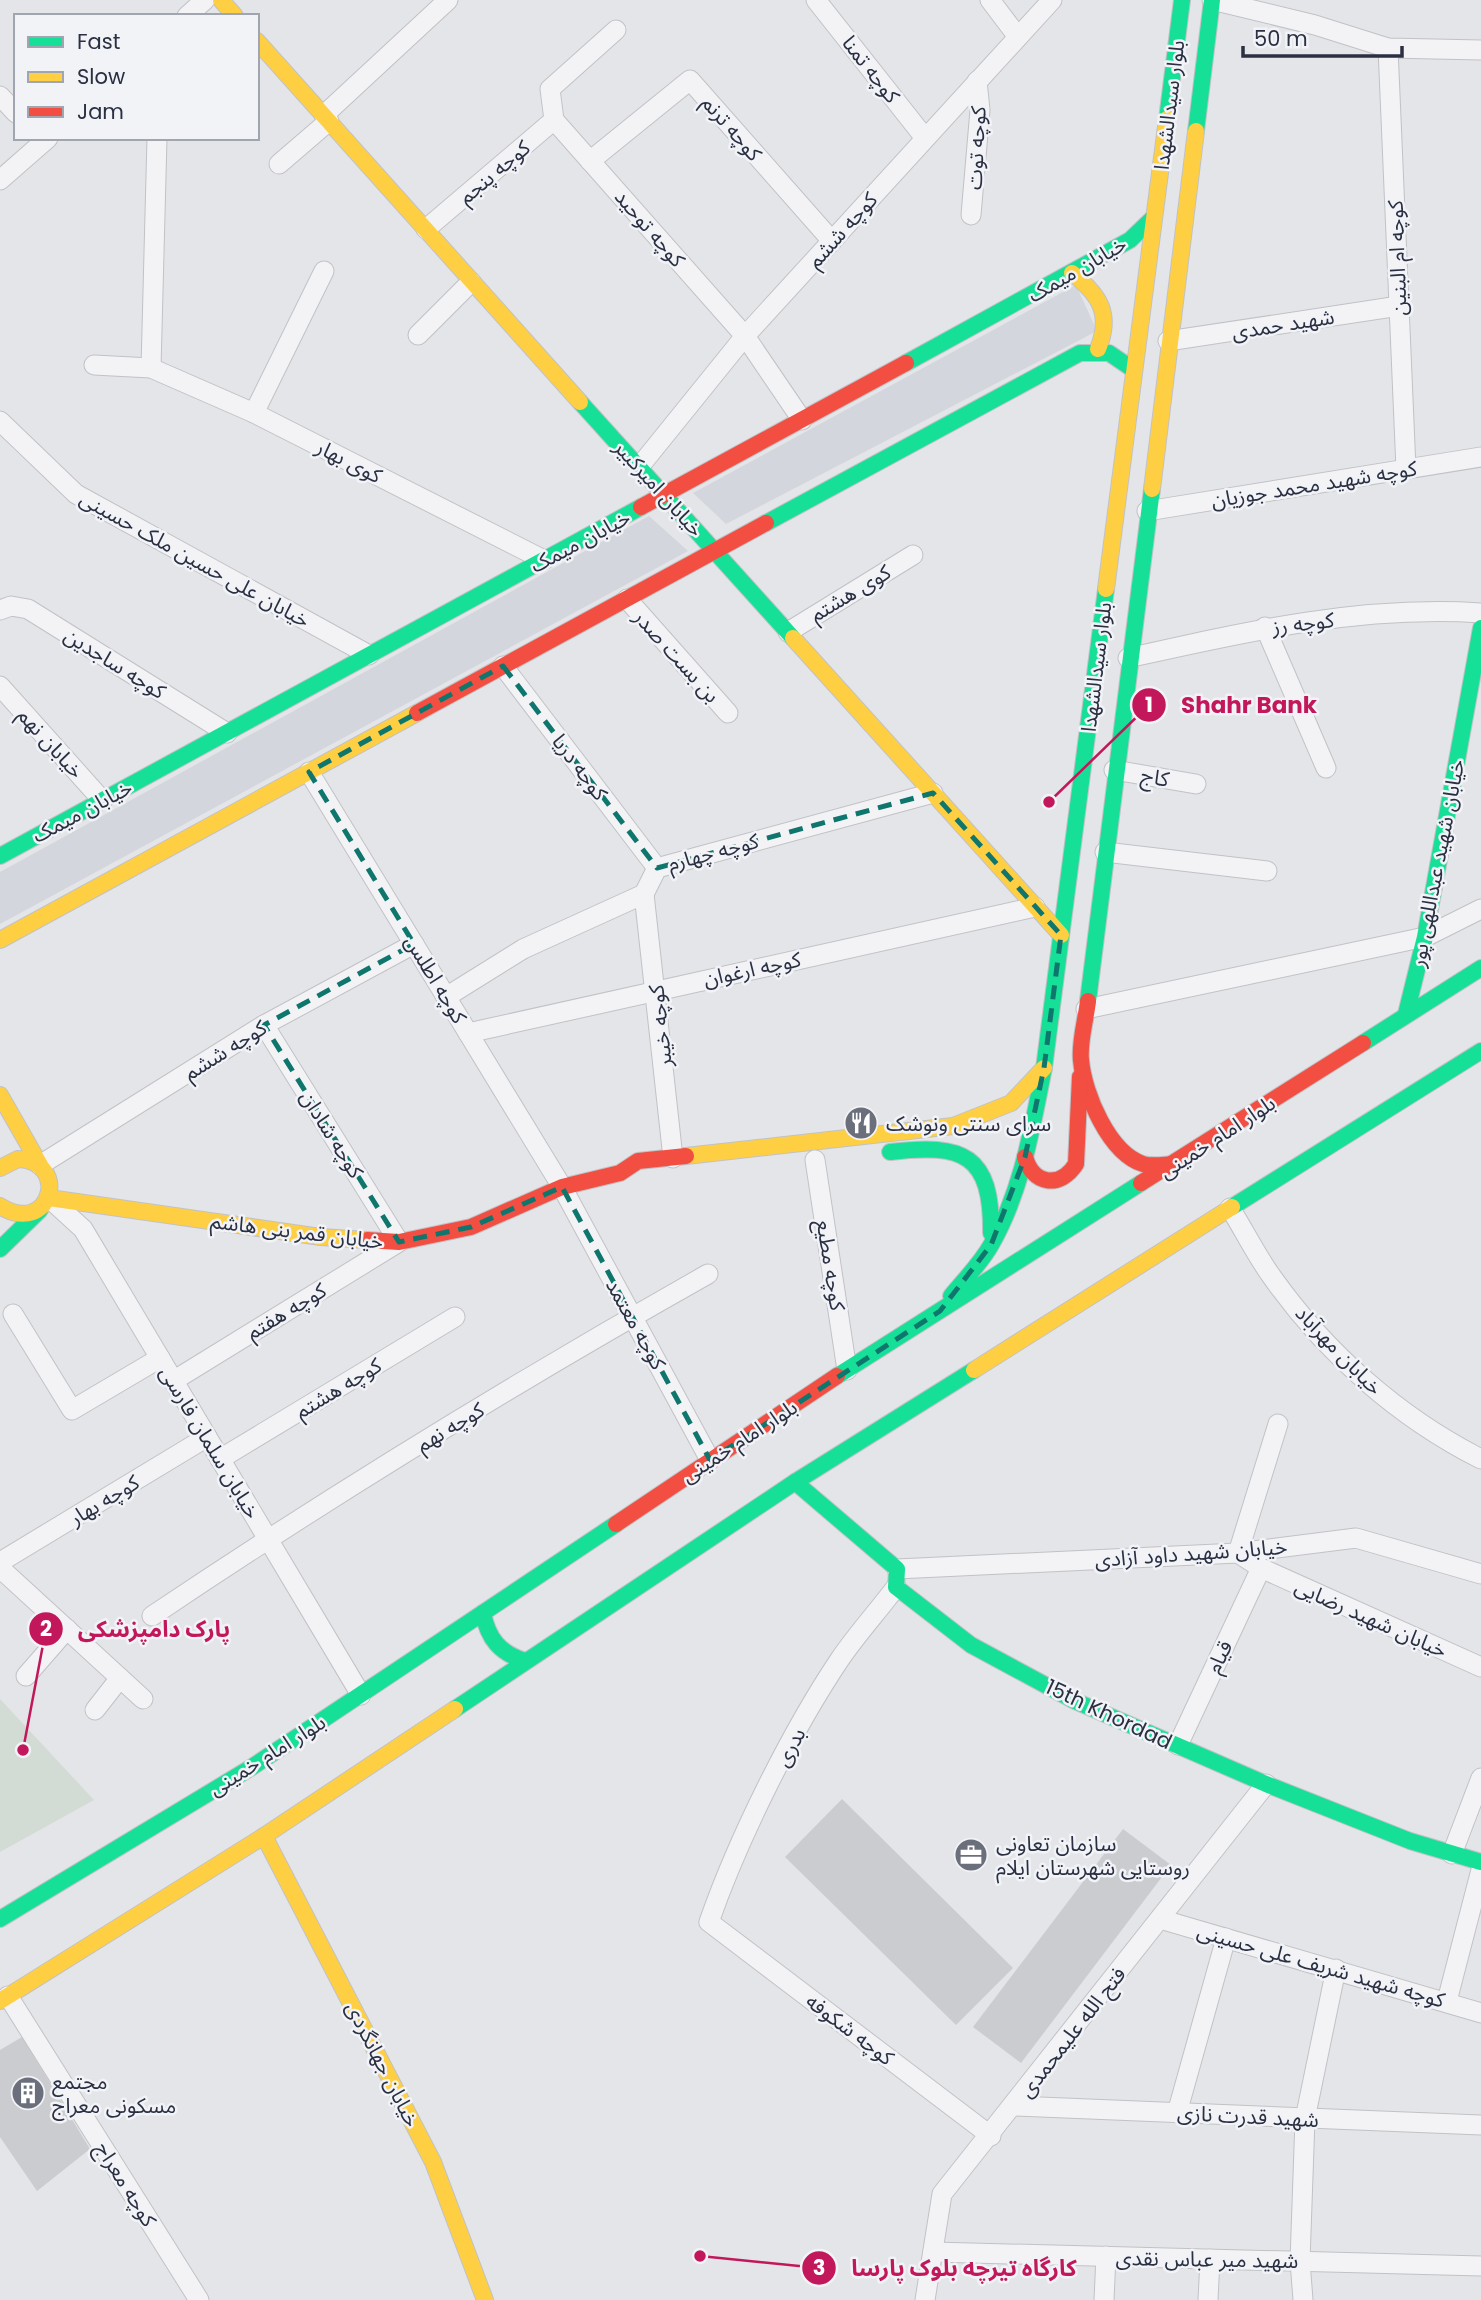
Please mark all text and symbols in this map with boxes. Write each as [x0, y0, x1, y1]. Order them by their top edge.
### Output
legend [14, 14, 259, 140]
scale bar [1243, 14, 1402, 58]
text: 50 m [1254, 24, 1308, 53]
text: Fast [77, 27, 120, 56]
street label: کوچه تمنا [835, 29, 907, 109]
street label: بلوار سیدالشهدا [1147, 38, 1191, 172]
text: Slow [77, 62, 125, 91]
street label: کوچه ترنم [695, 89, 769, 168]
text: Jam [77, 97, 124, 126]
street label: کوچه توت [959, 105, 993, 191]
street label: کوچه پنجم [452, 133, 537, 211]
street label: کوچه توحید [608, 183, 692, 273]
street label: کوچه ششم [800, 186, 885, 275]
street label: کوچه ام البنین [1380, 199, 1416, 316]
street label: خیابان میمک [1022, 229, 1132, 309]
street label: شهید حمدی [1230, 302, 1336, 346]
street label: کوی بهار [310, 432, 387, 490]
street label: خیابان امیرکبیر [607, 432, 710, 543]
street label: کوچه شهید محمد جوزیان [1209, 453, 1419, 515]
street label: خیابان علی حسین ملک حسینی [75, 484, 315, 634]
street label: خیابان میمک [525, 502, 635, 580]
street label: کوی هشتم [804, 557, 897, 629]
street label: بلوار سیدالشهدا [1074, 600, 1118, 734]
street label: بن بست صدر [627, 602, 727, 709]
street label: کوچه رز [1269, 605, 1336, 641]
street label: کوچه ساجدین [59, 620, 172, 706]
callout: Shahr Bank [1132, 683, 1331, 727]
text: Shahr Bank [1181, 689, 1318, 721]
text: 1 [1145, 690, 1153, 719]
street label: خیابان نهم [11, 701, 91, 785]
street label: کوچه دریا [545, 728, 615, 806]
street label: خیابان شهید عبداللهی پور [1402, 757, 1471, 970]
street label: کاج [1138, 760, 1172, 795]
street label: خیابان میمک [27, 772, 137, 850]
street label: کوچه چهارم [664, 826, 762, 880]
street label: کوچه اطلس [398, 929, 474, 1029]
street label: کوچه ارغوان [701, 944, 804, 993]
street label: کوچه خیبر [641, 983, 679, 1070]
street label: کوچه ششم [178, 1013, 273, 1088]
street label: کوچه شادان [294, 1084, 371, 1184]
street label: بلوار امام خمینی [1153, 1089, 1282, 1187]
restaurant icon: سرای سنتی ونوشک [842, 1104, 880, 1142]
place label: سرای سنتی ونوشک [886, 1109, 1051, 1138]
street label: خیابان قمر بنی هاشم [209, 1206, 385, 1257]
street label: کوچه مطیع [809, 1217, 853, 1313]
street label: کوچه معتمد [599, 1273, 673, 1375]
street label: کوچه هفتم [240, 1276, 332, 1347]
street label: خیابان مهرآباد [1289, 1299, 1389, 1401]
street label: کوچه هشتم [289, 1351, 388, 1426]
street label: خیابان سلمان فارسی [153, 1360, 267, 1524]
street label: بلوار امام خمینی [675, 1393, 804, 1491]
street label: کوچه نهم [410, 1395, 490, 1460]
street label: کوچه بهار [63, 1468, 145, 1533]
street label: خیابان شهید داود آزادی [1094, 1532, 1288, 1574]
street label: خیابان شهید رضایی [1290, 1571, 1452, 1665]
callout: پارک دامپزشکی [28, 1607, 244, 1651]
text: پارک دامپزشکی [78, 1613, 230, 1645]
text: 2 [40, 1614, 52, 1643]
street label: قیام [1199, 1636, 1241, 1679]
street label: 15th Khordad [1041, 1672, 1177, 1756]
street label: بلوار امام خمینی [203, 1707, 332, 1804]
street label: بدری [768, 1722, 812, 1772]
place label: سازمان تعاونی روستایی شهرستان ایلام [996, 1829, 1190, 1884]
office icon: سازمان تعاونی روستایی شهرستان ایلام [952, 1836, 990, 1874]
street label: کوچه شهید شریف علی حسینی [1194, 1916, 1448, 2014]
street label: فتح الله علیمحمدی [1012, 1961, 1133, 2104]
street label: کوچه شکوفه [800, 1986, 900, 2072]
street label: خیابان جهانگردی [339, 1996, 427, 2132]
place label: مجتمع مسکونی معراج [52, 2067, 176, 2121]
building icon: مجتمع مسکونی معراج [9, 2074, 47, 2112]
street label: شهید قدرت نازی [1176, 2098, 1320, 2134]
street label: کوچه معراج [88, 2136, 164, 2233]
street label: شهید میر عباس نقدی [1115, 2243, 1299, 2275]
callout: کارگاه تیرچه بلوک پارسا [802, 2246, 1090, 2290]
text: کارگاه تیرچه بلوک پارسا [851, 2252, 1077, 2284]
text: 3 [813, 2253, 825, 2282]

